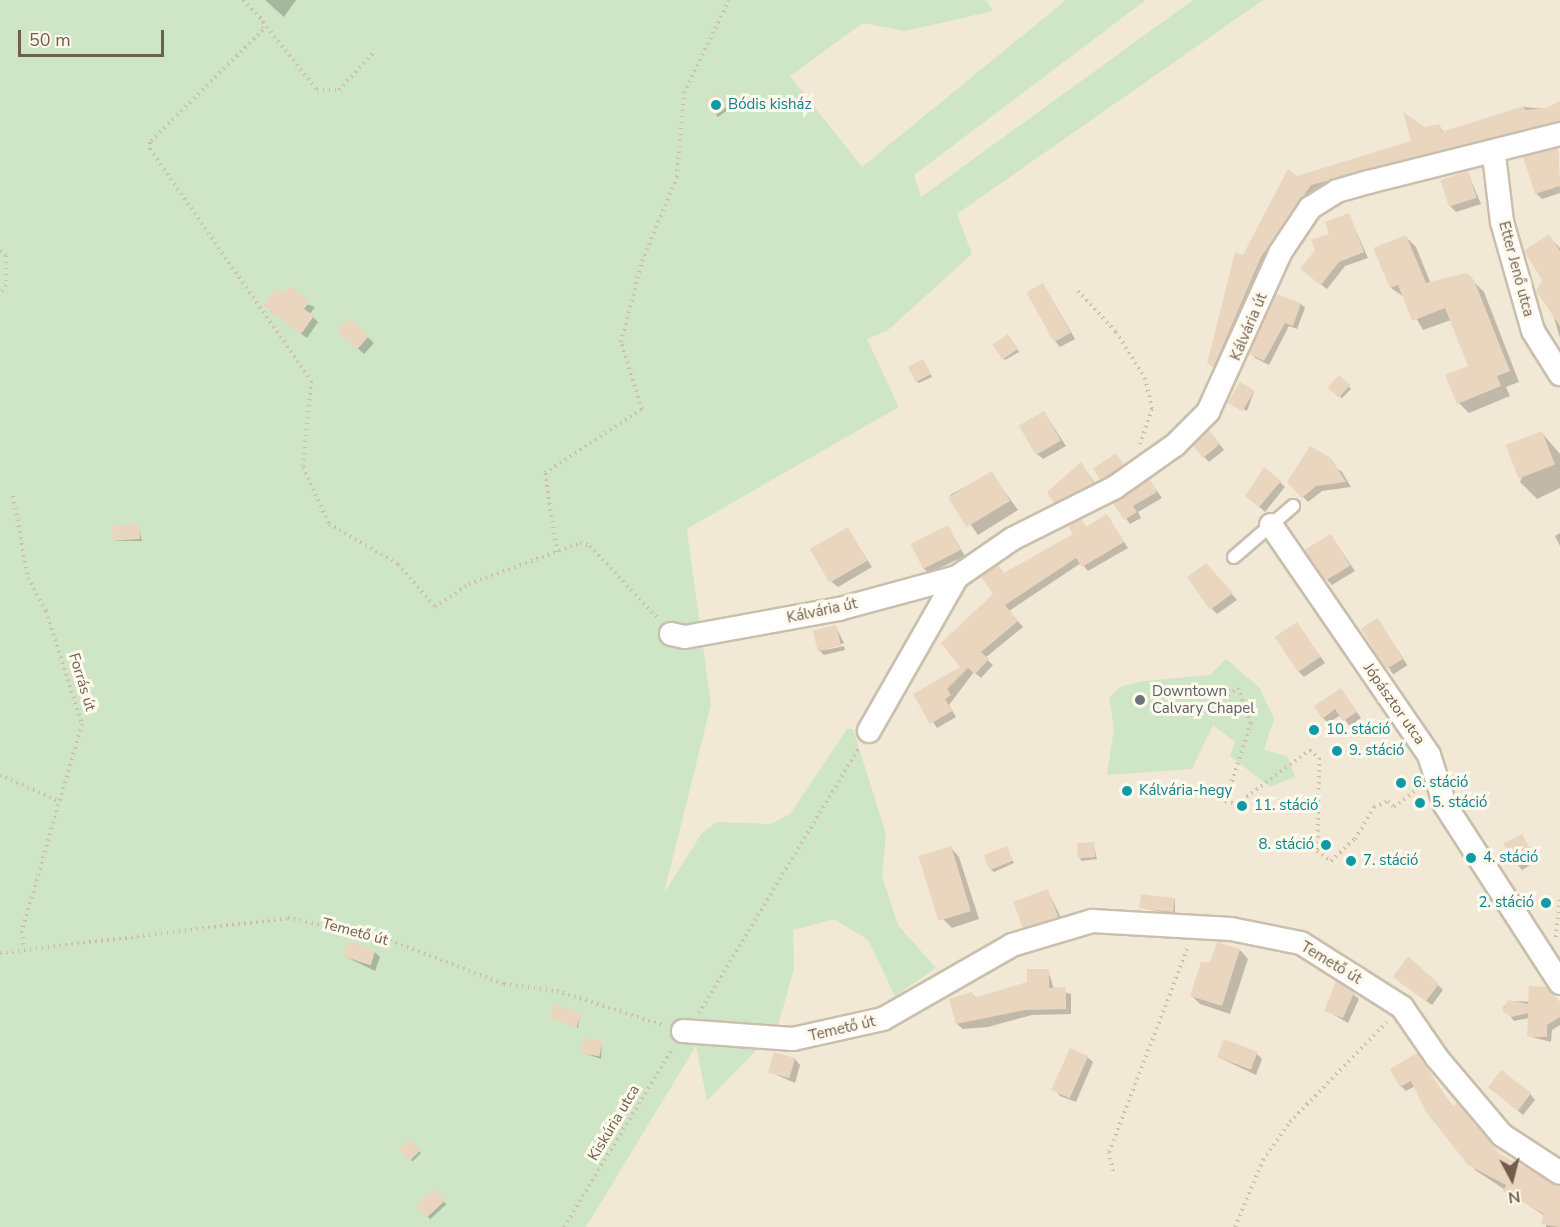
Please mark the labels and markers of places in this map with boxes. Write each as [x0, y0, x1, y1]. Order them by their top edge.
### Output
place label: Bódis kisház [728, 96, 811, 114]
marker: Bódis kisház [709, 98, 723, 112]
place label: Downtown Calvary Chapel [1152, 682, 1255, 717]
marker: Downtown Calvary Chapel [1133, 693, 1147, 707]
place label: 10. stáció [1326, 721, 1390, 739]
marker: 10. stáció [1307, 723, 1321, 737]
place label: 9. stáció [1349, 742, 1404, 760]
marker: 9. stáció [1330, 744, 1344, 758]
place label: 6. stáció [1413, 774, 1468, 792]
marker: 6. stáció [1394, 776, 1408, 790]
place label: Kálvária-hegy [1139, 782, 1232, 800]
marker: Kálvária-hegy [1120, 784, 1134, 798]
place label: 5. stáció [1432, 794, 1487, 812]
marker: 5. stáció [1413, 796, 1427, 810]
place label: 11. stáció [1254, 797, 1318, 815]
marker: 11. stáció [1235, 799, 1249, 813]
place label: 8. stáció [1259, 836, 1314, 854]
marker: 8. stáció [1319, 838, 1333, 852]
place label: 4. stáció [1483, 849, 1538, 867]
marker: 4. stáció [1464, 851, 1478, 865]
place label: 7. stáció [1363, 852, 1418, 870]
marker: 7. stáció [1344, 854, 1358, 868]
place label: 2. stáció [1479, 894, 1534, 912]
marker: 2. stáció [1539, 896, 1553, 910]

